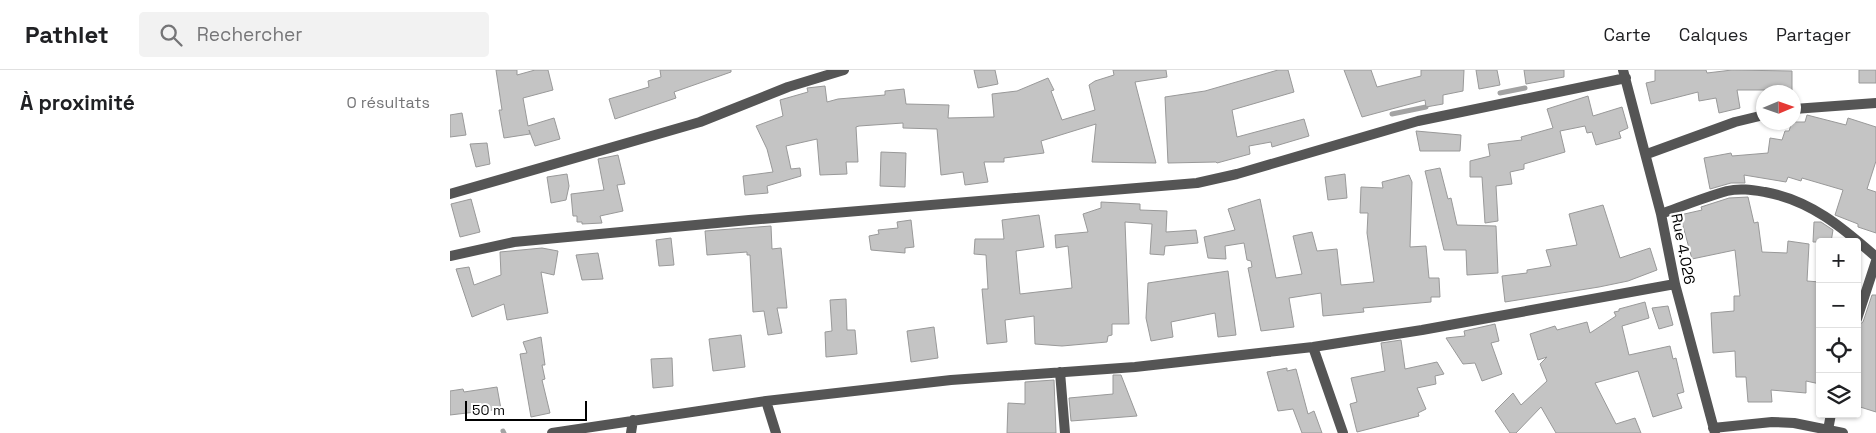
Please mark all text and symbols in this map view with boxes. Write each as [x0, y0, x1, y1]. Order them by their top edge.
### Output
search box [139, 12, 489, 57]
text: Pathlet [25, 19, 109, 50]
icon: search [157, 21, 185, 49]
text: Rechercher [197, 22, 303, 47]
text: Carte [1604, 23, 1651, 46]
text: Calques [1679, 23, 1748, 46]
text: Partager [1776, 23, 1851, 46]
north arrow [1756, 85, 1801, 130]
text: À proximité [20, 89, 135, 116]
text: 0 résultats [346, 92, 430, 113]
street label: Rue 4.026 [1667, 212, 1700, 286]
map controls [1816, 238, 1861, 418]
button: + [1816, 238, 1861, 283]
button: − [1816, 283, 1861, 328]
button: locate [1816, 328, 1861, 373]
button: layers [1816, 373, 1861, 418]
scale bar [465, 398, 588, 421]
text: 50 m [472, 401, 505, 419]

